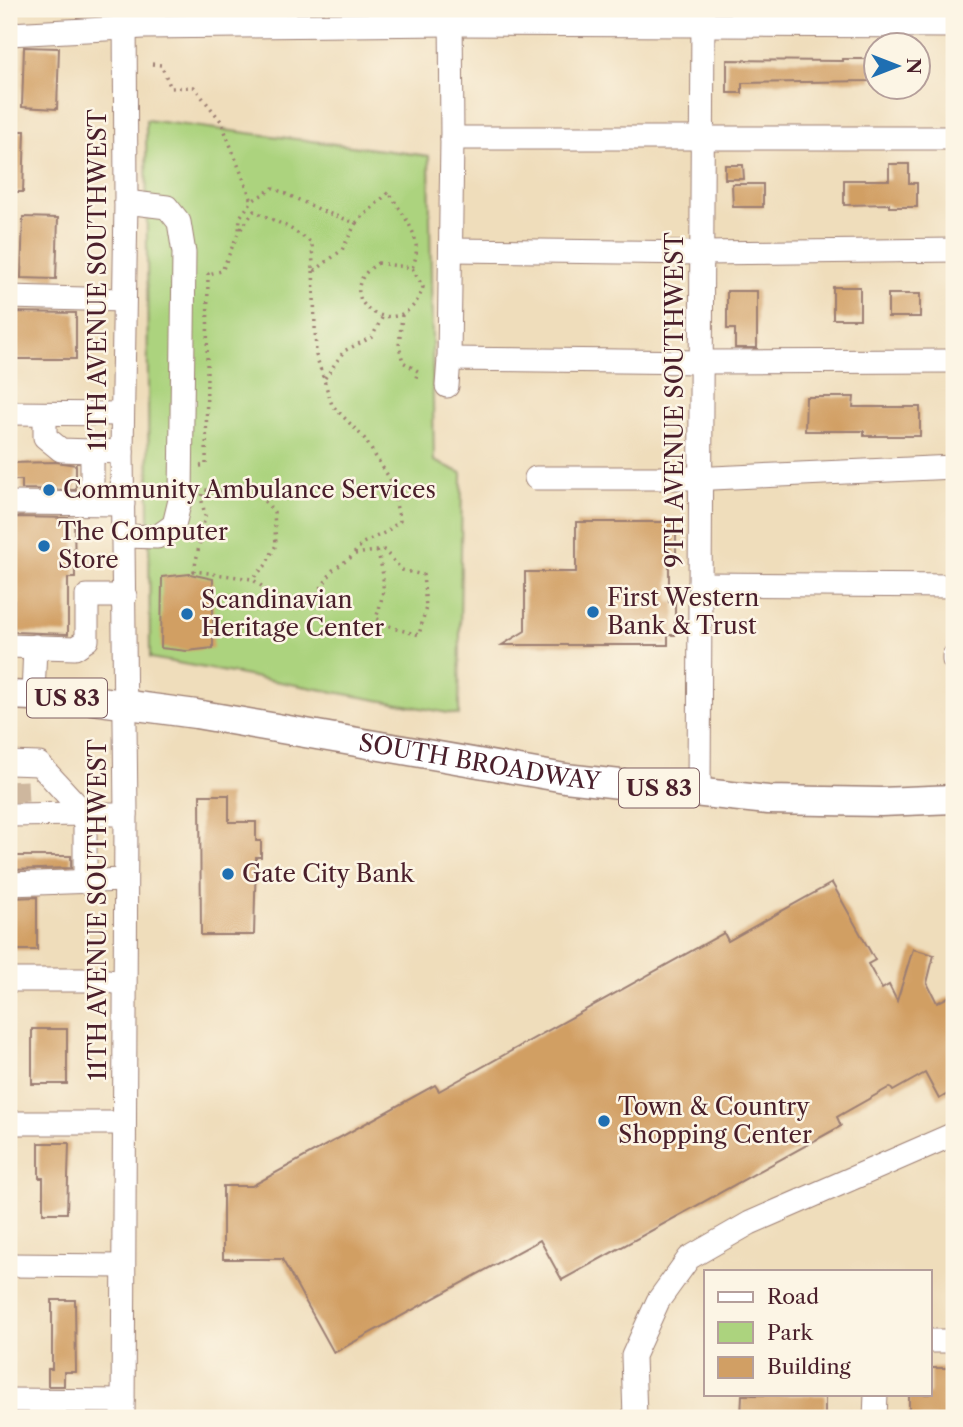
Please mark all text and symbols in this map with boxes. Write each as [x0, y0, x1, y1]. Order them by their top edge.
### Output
north arrow [862, 32, 932, 102]
text: N [902, 58, 925, 74]
street label: 11TH AVENUE SOUTHWEST [83, 109, 112, 451]
street label: 9TH AVENUE SOUTHWEST [660, 232, 689, 568]
place label: Community Ambulance Services [63, 475, 436, 504]
marker: Community Ambulance Services [41, 482, 57, 498]
place label: The Computer Store [58, 517, 228, 574]
marker: The Computer Store [36, 538, 52, 554]
place label: First Western Bank & Trust [607, 583, 759, 640]
place label: Scandinavian Heritage Center [201, 585, 384, 642]
marker: First Western Bank & Trust [585, 604, 601, 620]
marker: Scandinavian Heritage Center [179, 606, 195, 622]
road number: US 83 [27, 678, 107, 718]
street label: SOUTH BROADWAY [357, 728, 603, 796]
street label: 11TH AVENUE SOUTHWEST [83, 739, 112, 1081]
road number: US 83 [619, 768, 699, 808]
place label: Gate City Bank [242, 859, 415, 888]
marker: Gate City Bank [220, 866, 236, 882]
place label: Town & Country Shopping Center [618, 1092, 812, 1149]
marker: Town & Country Shopping Center [596, 1113, 612, 1129]
legend [704, 1270, 932, 1396]
text: Road [767, 1284, 819, 1309]
text: Park [767, 1320, 813, 1345]
text: Building [767, 1354, 852, 1379]

